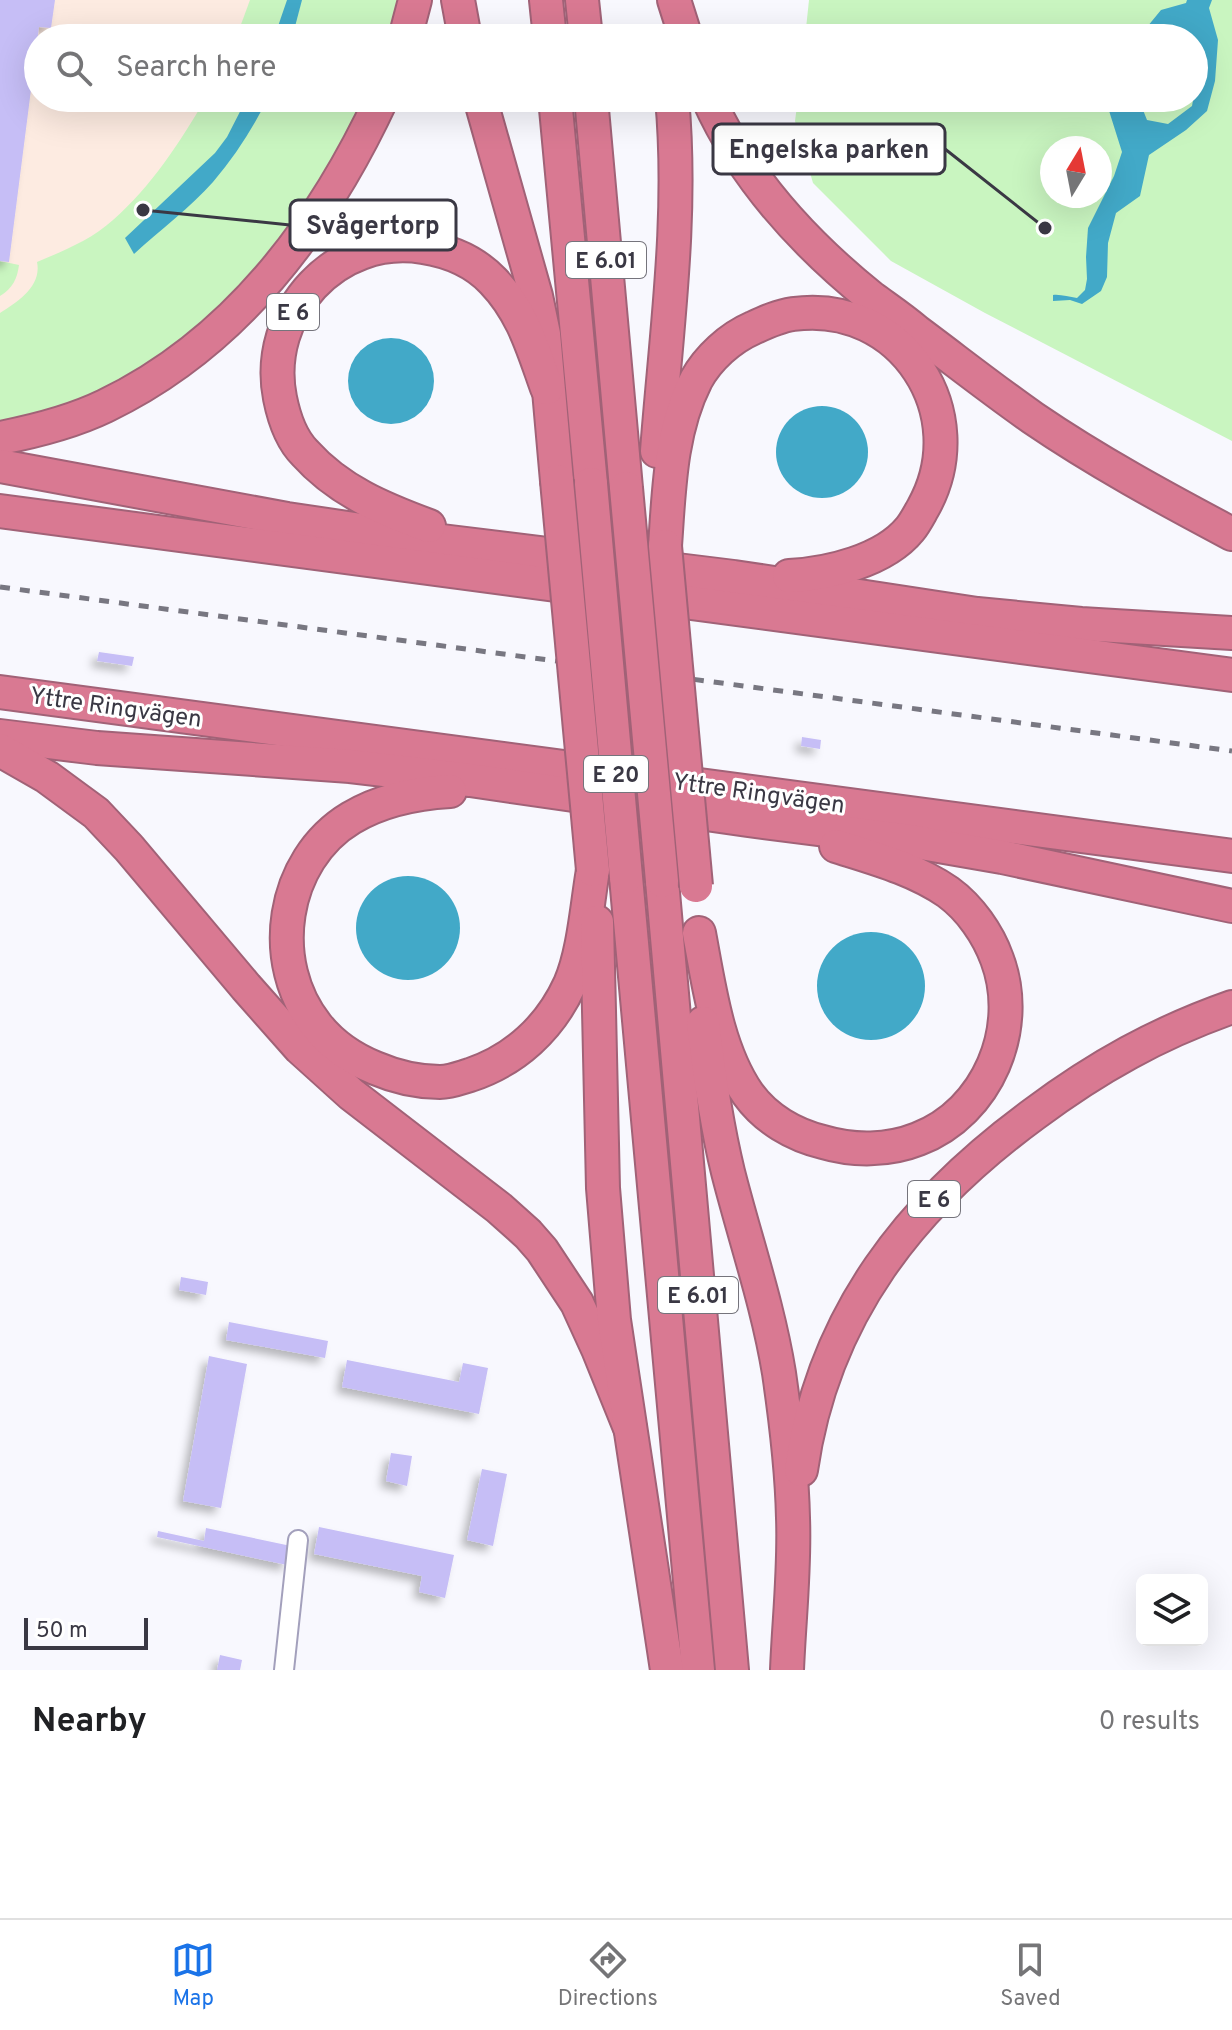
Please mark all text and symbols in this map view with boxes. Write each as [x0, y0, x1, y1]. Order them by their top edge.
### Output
search box [24, 24, 1208, 112]
icon: search [52, 46, 96, 90]
text: Search here [116, 50, 276, 87]
callout: Engelska parken [713, 124, 945, 174]
text: Engelska parken [729, 135, 929, 168]
north arrow [1040, 136, 1112, 208]
callout: Svågertorp [290, 200, 456, 250]
text: Svågertorp [306, 211, 440, 244]
road number: E 6.01 [566, 242, 646, 278]
road number: E 6 [267, 294, 319, 330]
street label: Yttre Ringvägen [28, 682, 204, 736]
road number: E 20 [584, 756, 648, 792]
street label: Yttre Ringvägen [671, 768, 847, 822]
road number: E 6 [908, 1181, 960, 1217]
road number: E 6.01 [658, 1277, 738, 1313]
map controls [1136, 1574, 1208, 1646]
button: layers [1136, 1574, 1208, 1646]
scale bar [24, 1614, 148, 1650]
text: 50 m [36, 1618, 88, 1645]
text: Nearby [32, 1701, 147, 1744]
text: 0 results [1099, 1706, 1200, 1739]
tab: Map [171, 1938, 215, 2013]
tab: Directions [558, 1938, 658, 2013]
tab: Saved [1000, 1938, 1061, 2013]

